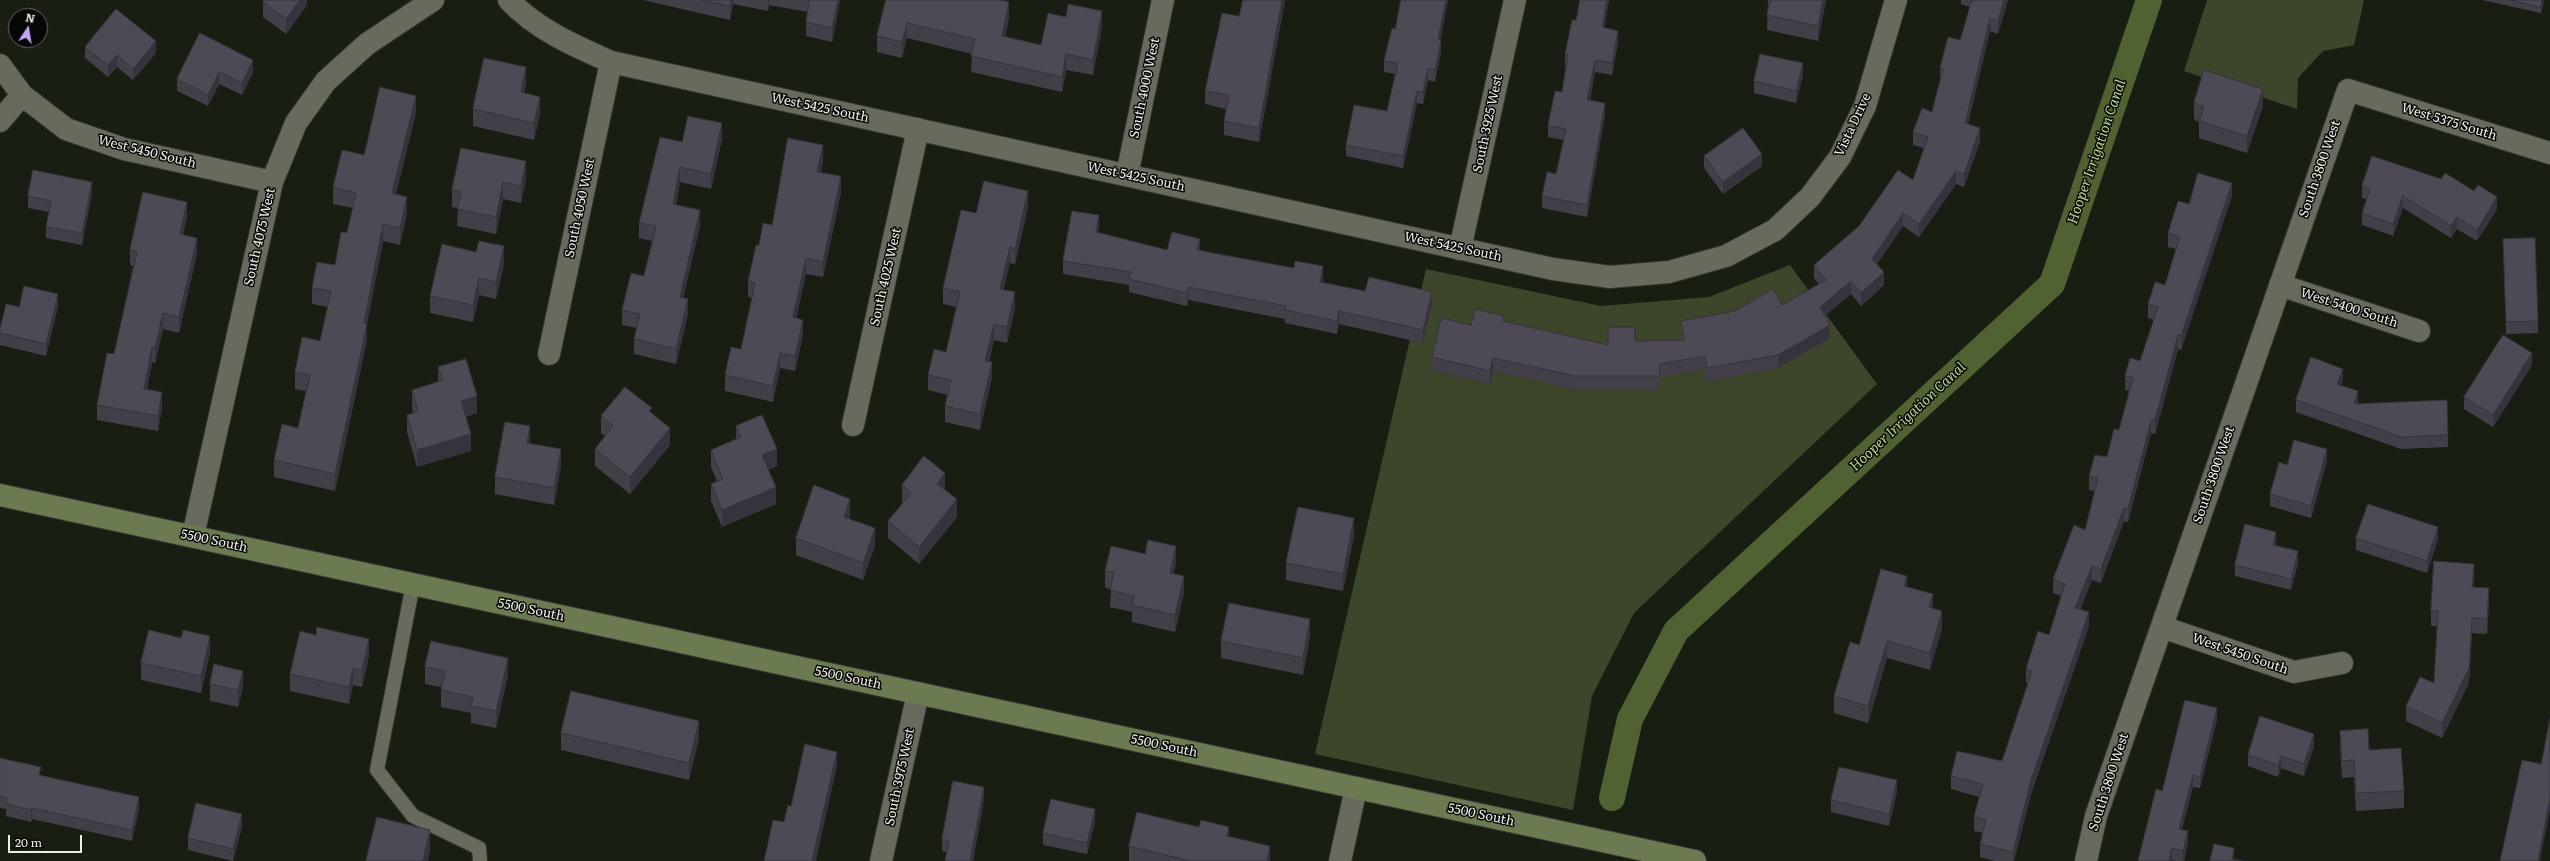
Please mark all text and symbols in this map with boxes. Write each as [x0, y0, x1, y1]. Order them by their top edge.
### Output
north arrow [8, 8, 48, 48]
text: N [24, 8, 36, 26]
street label: South 4000 West [1127, 36, 1163, 140]
street label: South 3925 West [1470, 74, 1506, 174]
water label: Hooper Irrigation Canal [2064, 77, 2130, 227]
street label: West 5425 South [770, 90, 870, 126]
street label: Vista Drive [1831, 91, 1875, 159]
street label: West 5375 South [2399, 100, 2499, 144]
street label: South 3800 West [2296, 118, 2344, 220]
street label: West 5450 South [96, 132, 198, 172]
street label: South 4050 West [562, 157, 598, 259]
street label: West 5425 South [1086, 159, 1186, 195]
street label: South 4075 West [241, 186, 279, 288]
street label: South 4025 West [867, 226, 905, 328]
street label: West 5425 South [1403, 229, 1503, 265]
street label: West 5400 South [2298, 285, 2400, 331]
water label: Hooper Irrigation Canal [1847, 359, 1969, 475]
street label: South 3800 West [2190, 424, 2238, 526]
street label: 5500 South [179, 526, 249, 556]
street label: 5500 South [496, 595, 566, 625]
street label: West 5450 South [2190, 630, 2290, 678]
street label: 5500 South [813, 663, 883, 693]
street label: South 3975 West [882, 727, 918, 827]
street label: 5500 South [1129, 731, 1199, 761]
street label: South 3800 West [2086, 731, 2132, 833]
street label: 5500 South [1446, 800, 1516, 830]
scale bar [10, 827, 84, 853]
text: 20 m [15, 833, 42, 851]

